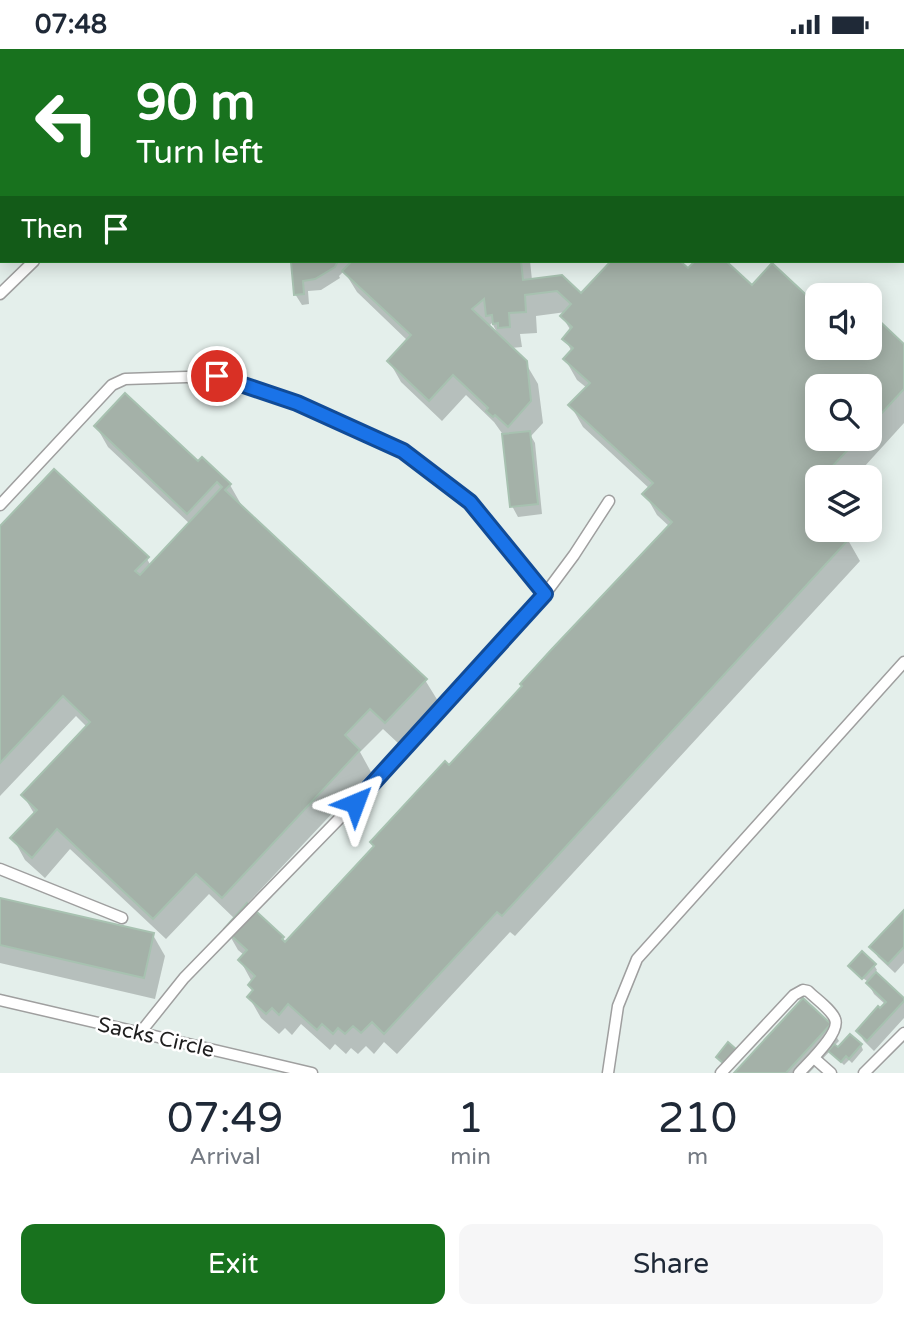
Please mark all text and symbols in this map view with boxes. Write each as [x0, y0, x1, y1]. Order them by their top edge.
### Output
text: 07:48 [35, 9, 107, 40]
text: 90 m [136, 74, 255, 133]
icon: left [21, 77, 112, 168]
text: Turn left [136, 134, 263, 172]
icon: arrive [97, 210, 135, 248]
text: Then [21, 214, 83, 245]
map controls [805, 283, 882, 542]
button: sound [805, 283, 882, 360]
pin [187, 346, 247, 406]
icon: arrive [198, 357, 236, 395]
button: search [805, 374, 882, 451]
button: layers [805, 465, 882, 542]
position arrow [318, 766, 392, 840]
street label: Sacks Circle [95, 1012, 217, 1063]
text: 07:49 [167, 1093, 283, 1144]
text: 1 [457, 1093, 484, 1144]
text: 210 [658, 1093, 737, 1144]
text: Arrival [190, 1143, 261, 1171]
text: min [450, 1143, 491, 1171]
text: m [687, 1143, 708, 1171]
button: Exit [21, 1224, 445, 1304]
button: Share [459, 1224, 883, 1304]

